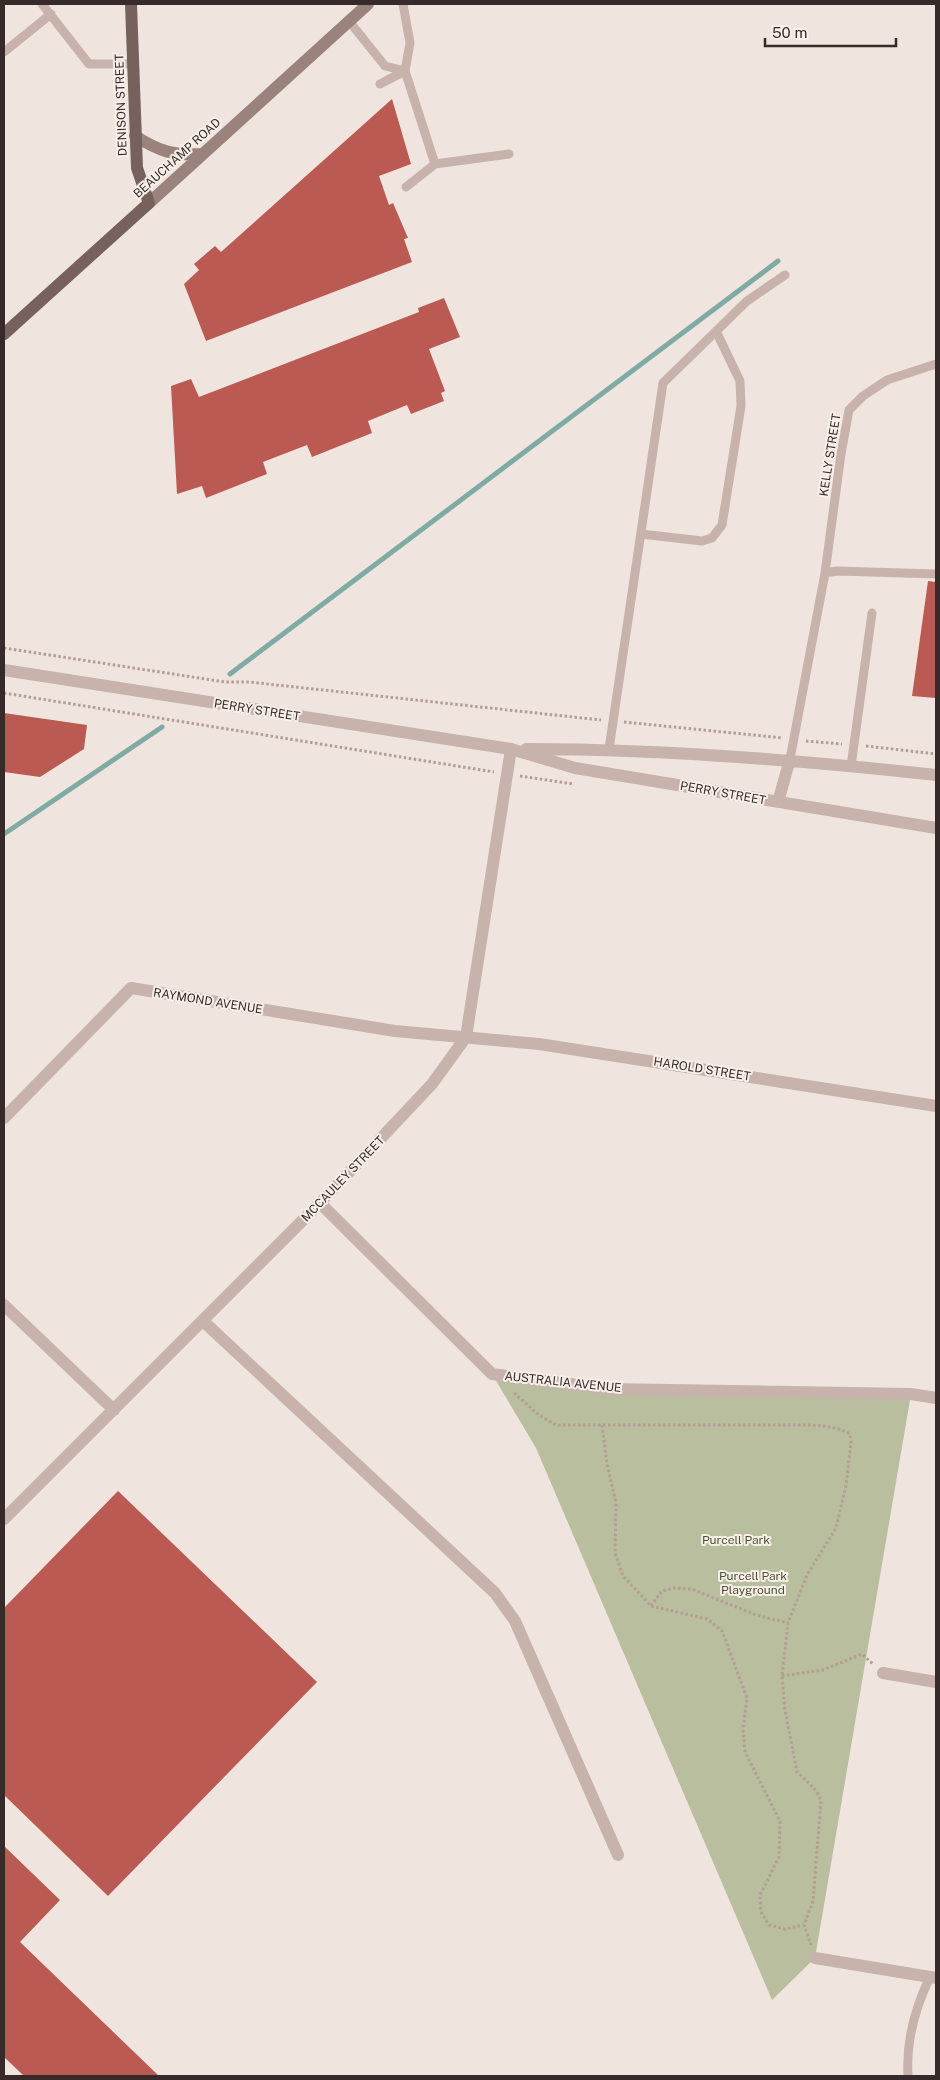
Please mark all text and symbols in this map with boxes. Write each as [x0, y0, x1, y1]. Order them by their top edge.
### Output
scale bar [765, 15, 896, 47]
text: 50 m [772, 24, 807, 41]
street label: DENISON STREET [112, 54, 130, 156]
street label: BEAUCHAMP ROAD [131, 115, 223, 201]
street label: KELLY STREET [817, 412, 843, 498]
street label: PERRY STREET [213, 696, 301, 724]
street label: PERRY STREET [679, 779, 767, 807]
street label: RAYMOND AVENUE [152, 985, 264, 1017]
street label: HAROLD STREET [652, 1054, 752, 1084]
street label: MCCAULEY STREET [299, 1133, 387, 1225]
street label: AUSTRALIA AVENUE [504, 1369, 622, 1395]
park label: Purcell Park [702, 1533, 770, 1547]
park label: Purcell Park Playground [719, 1569, 787, 1597]

